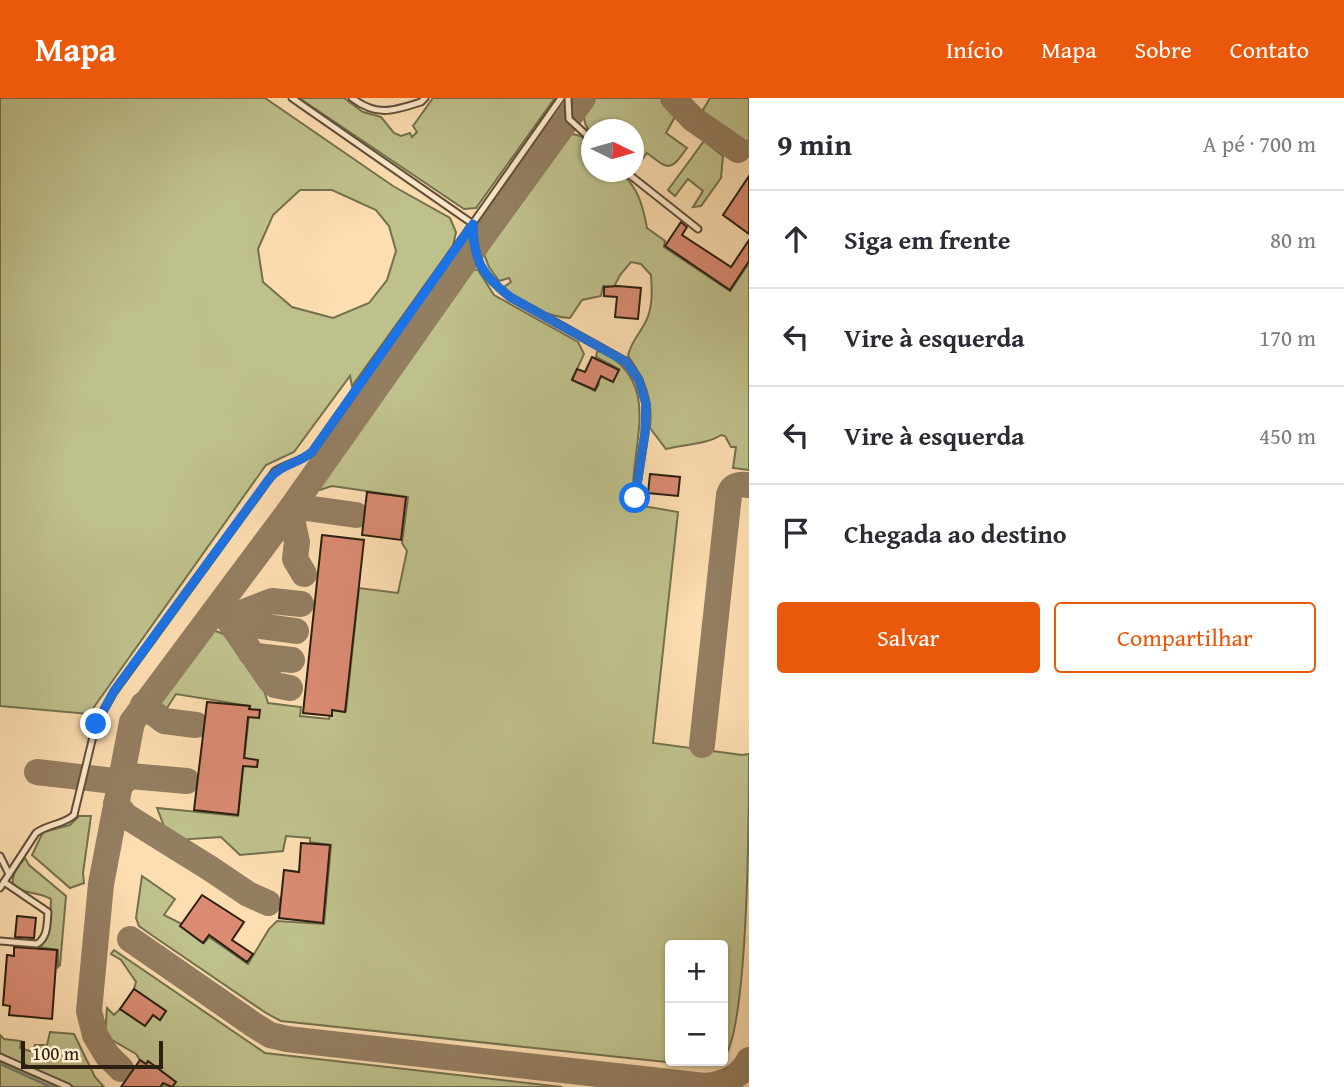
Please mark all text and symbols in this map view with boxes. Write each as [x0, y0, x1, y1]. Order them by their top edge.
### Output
text: Mapa [35, 25, 116, 73]
text: Início [946, 32, 1003, 67]
text: Mapa [1041, 32, 1097, 67]
text: Sobre [1135, 32, 1192, 67]
text: Contato [1230, 32, 1309, 67]
north arrow [581, 119, 644, 182]
text: 9 min [777, 122, 852, 166]
text: A pé · 700 m [1203, 127, 1316, 160]
icon: ahead [777, 220, 815, 258]
text: Siga em frente [844, 220, 1011, 259]
text: 80 m [1270, 223, 1316, 256]
icon: left [777, 318, 815, 356]
text: Vire à esquerda [844, 318, 1025, 357]
text: 170 m [1259, 321, 1316, 354]
icon: left [777, 416, 815, 454]
text: Vire à esquerda [844, 416, 1025, 455]
text: 450 m [1259, 419, 1316, 452]
route start [619, 482, 650, 513]
icon: arrive [777, 514, 815, 552]
text: Chegada ao destino [844, 514, 1067, 553]
button: Salvar [777, 602, 1040, 673]
button: Compartilhar [1054, 602, 1316, 673]
route end [80, 708, 111, 739]
map controls [665, 940, 728, 1066]
button: + [665, 940, 728, 1003]
button: − [665, 1003, 728, 1066]
scale bar [21, 1038, 163, 1070]
text: 100 m [32, 1039, 79, 1067]

